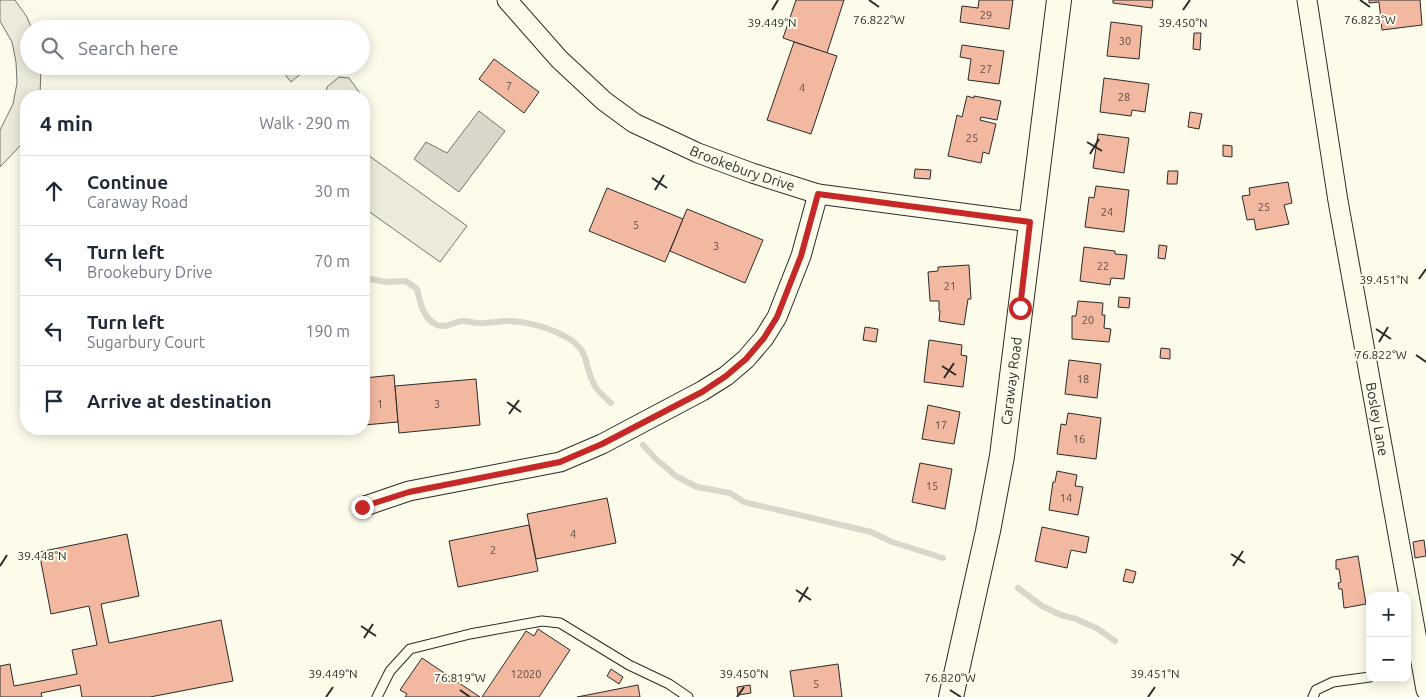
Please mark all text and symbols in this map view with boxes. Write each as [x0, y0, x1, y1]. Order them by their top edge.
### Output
house number: 29 [980, 9, 992, 21]
text: 76.822°W [853, 13, 905, 26]
text: 76.823°W [1344, 13, 1396, 26]
text: 39.449°N [747, 16, 797, 29]
text: 39.450°N [1158, 16, 1208, 29]
search box [20, 20, 370, 75]
icon: search [38, 34, 66, 62]
house number: 30 [1119, 35, 1131, 47]
text: Search here [78, 37, 178, 59]
house number: 27 [980, 63, 992, 75]
house number: 7 [506, 80, 512, 92]
house number: 4 [799, 82, 805, 94]
house number: 28 [1118, 91, 1130, 103]
text: 4 min [40, 111, 93, 135]
text: Walk · 290 m [259, 114, 350, 132]
house number: 25 [966, 132, 978, 144]
street label: Brookebury Drive [687, 142, 797, 194]
text: Continue [87, 171, 168, 193]
icon: ahead [40, 177, 68, 205]
text: 30 m [314, 182, 350, 200]
text: Caraway Road [87, 193, 188, 211]
house number: 25 [1258, 201, 1270, 213]
house number: 24 [1101, 206, 1113, 218]
house number: 5 [633, 219, 639, 231]
house number: 3 [713, 240, 719, 252]
text: Turn left [87, 241, 165, 263]
icon: left [40, 247, 68, 275]
text: 70 m [314, 252, 350, 270]
house number: 22 [1097, 260, 1109, 272]
text: Brookebury Drive [87, 263, 213, 281]
text: 39.451°N [1359, 273, 1409, 286]
house number: 21 [944, 280, 956, 292]
route start [1009, 297, 1032, 320]
text: Turn left [87, 311, 165, 333]
house number: 20 [1082, 314, 1094, 326]
icon: left [40, 317, 68, 345]
text: 190 m [305, 322, 350, 340]
text: Sugarbury Court [87, 333, 205, 351]
street label: Caraway Road [998, 336, 1025, 426]
text: 76.822°W [1355, 348, 1407, 361]
house number: 18 [1077, 373, 1089, 385]
street label: Bosley Lane [1363, 381, 1392, 457]
icon: arrive [40, 387, 68, 415]
text: Arrive at destination [87, 390, 272, 412]
house number: 1 [377, 398, 383, 410]
house number: 3 [434, 398, 440, 410]
house number: 17 [935, 419, 947, 431]
house number: 16 [1073, 433, 1085, 445]
house number: 15 [926, 480, 938, 492]
house number: 14 [1060, 492, 1072, 504]
route end [351, 496, 374, 519]
house number: 4 [570, 528, 576, 540]
house number: 2 [490, 544, 496, 556]
text: 39.448°N [17, 549, 67, 562]
map controls [1366, 592, 1411, 682]
button: + [1366, 592, 1411, 637]
button: − [1366, 637, 1411, 682]
text: 39.449°N [308, 667, 358, 680]
text: 39.450°N [719, 667, 769, 680]
text: 39.451°N [1130, 667, 1180, 680]
house number: 12020 [510, 668, 542, 680]
text: 76.819°W [434, 671, 486, 684]
text: 76.820°W [924, 671, 976, 684]
house number: 5 [813, 678, 819, 690]

